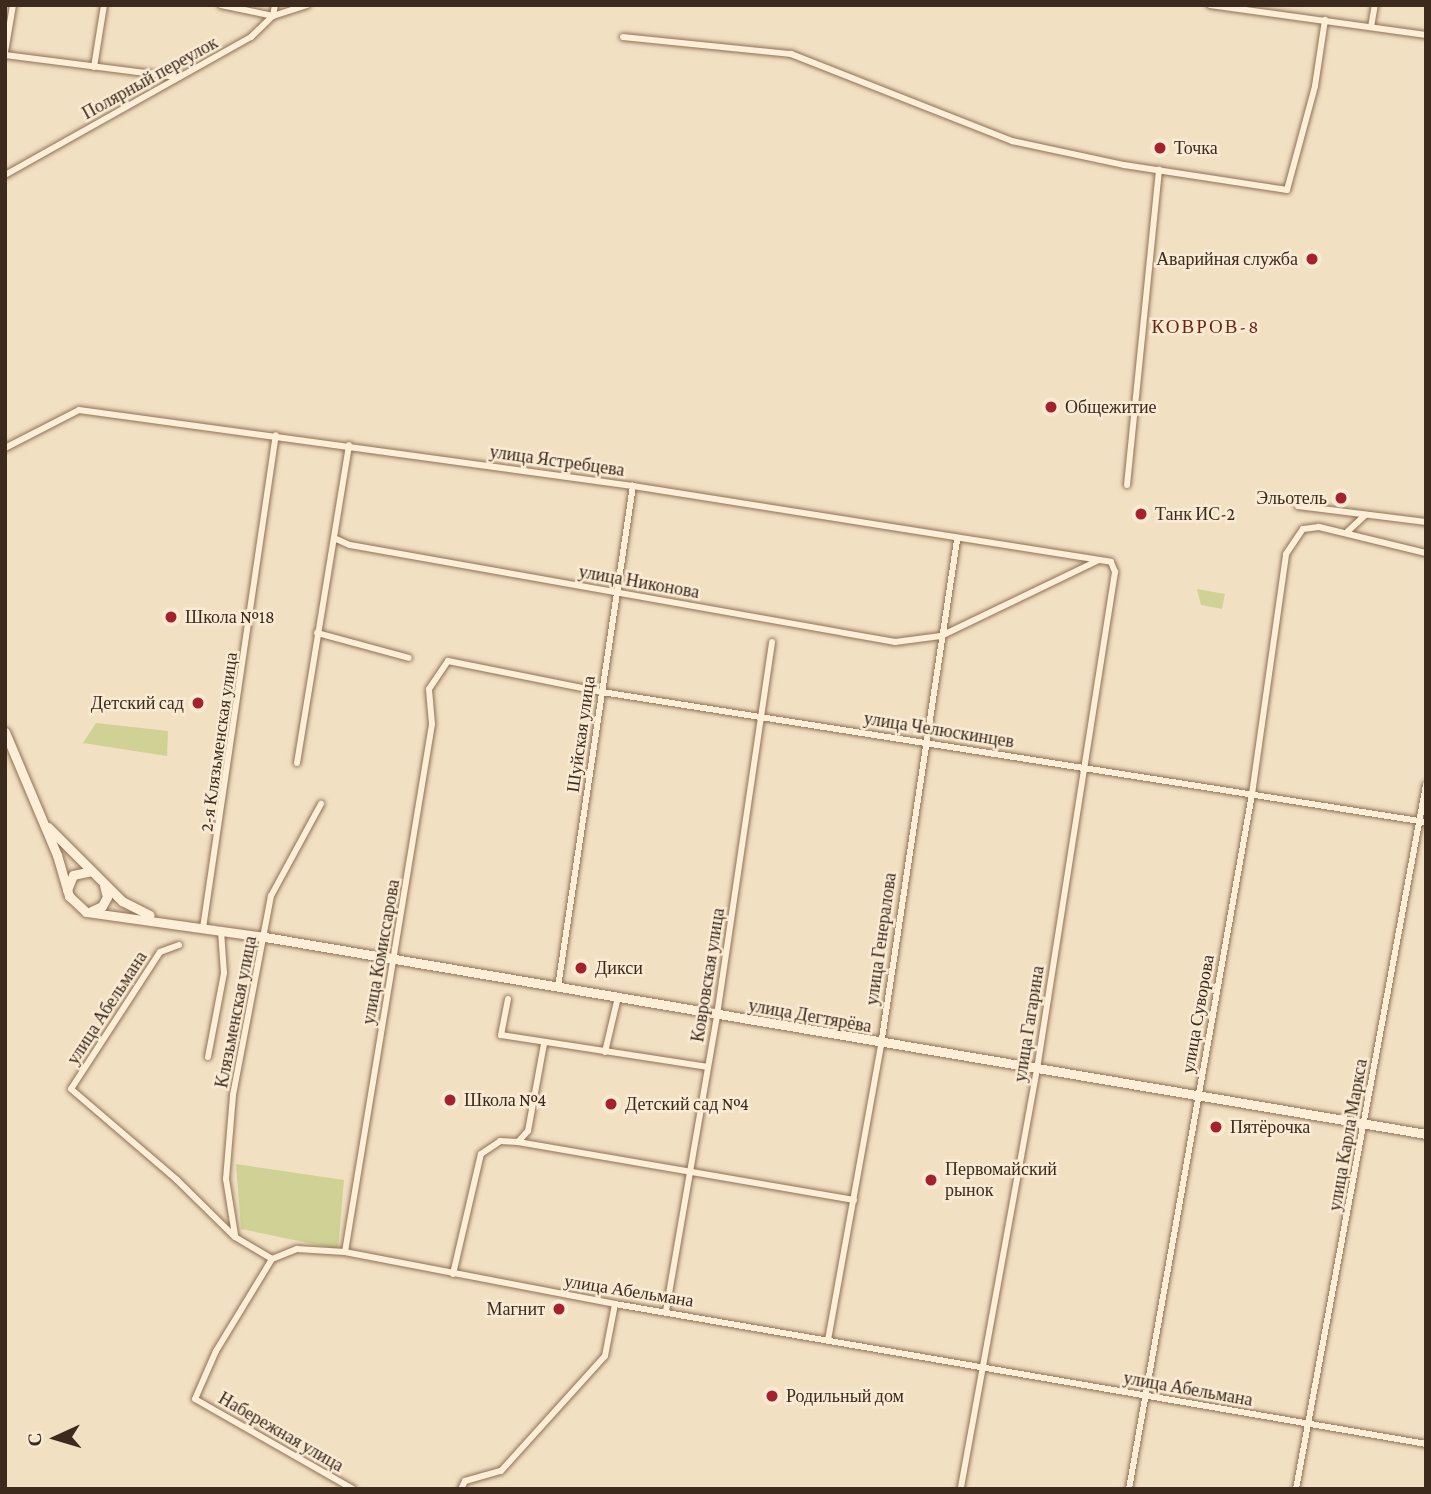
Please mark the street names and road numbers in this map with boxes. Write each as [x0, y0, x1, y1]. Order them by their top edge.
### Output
street label: Полярный переулок [78, 32, 222, 124]
street label: улица Ястребцева [488, 441, 626, 481]
street label: улица Никонова [577, 561, 701, 603]
street label: 2-я Клязьменская улица [196, 651, 242, 833]
street label: Шуйская улица [562, 674, 600, 794]
street label: улица Челюскинцев [862, 707, 1016, 753]
street label: улица Генералова [861, 871, 901, 1007]
street label: улица Комиссарова [358, 878, 404, 1026]
street label: Ковровская улица [687, 906, 729, 1044]
street label: Клязьменская улица [211, 934, 261, 1090]
street label: улица Абельмана [62, 947, 152, 1069]
street label: улица Суворова [1177, 953, 1219, 1075]
street label: улица Гагарина [1009, 964, 1049, 1084]
street label: улица Дегтярёва [747, 995, 873, 1037]
street label: улица Карла Маркса [1324, 1057, 1372, 1213]
street label: улица Абельмана [563, 1270, 695, 1312]
street label: улица Абельмана [1122, 1367, 1254, 1411]
street label: Набережная улица [215, 1387, 347, 1477]

